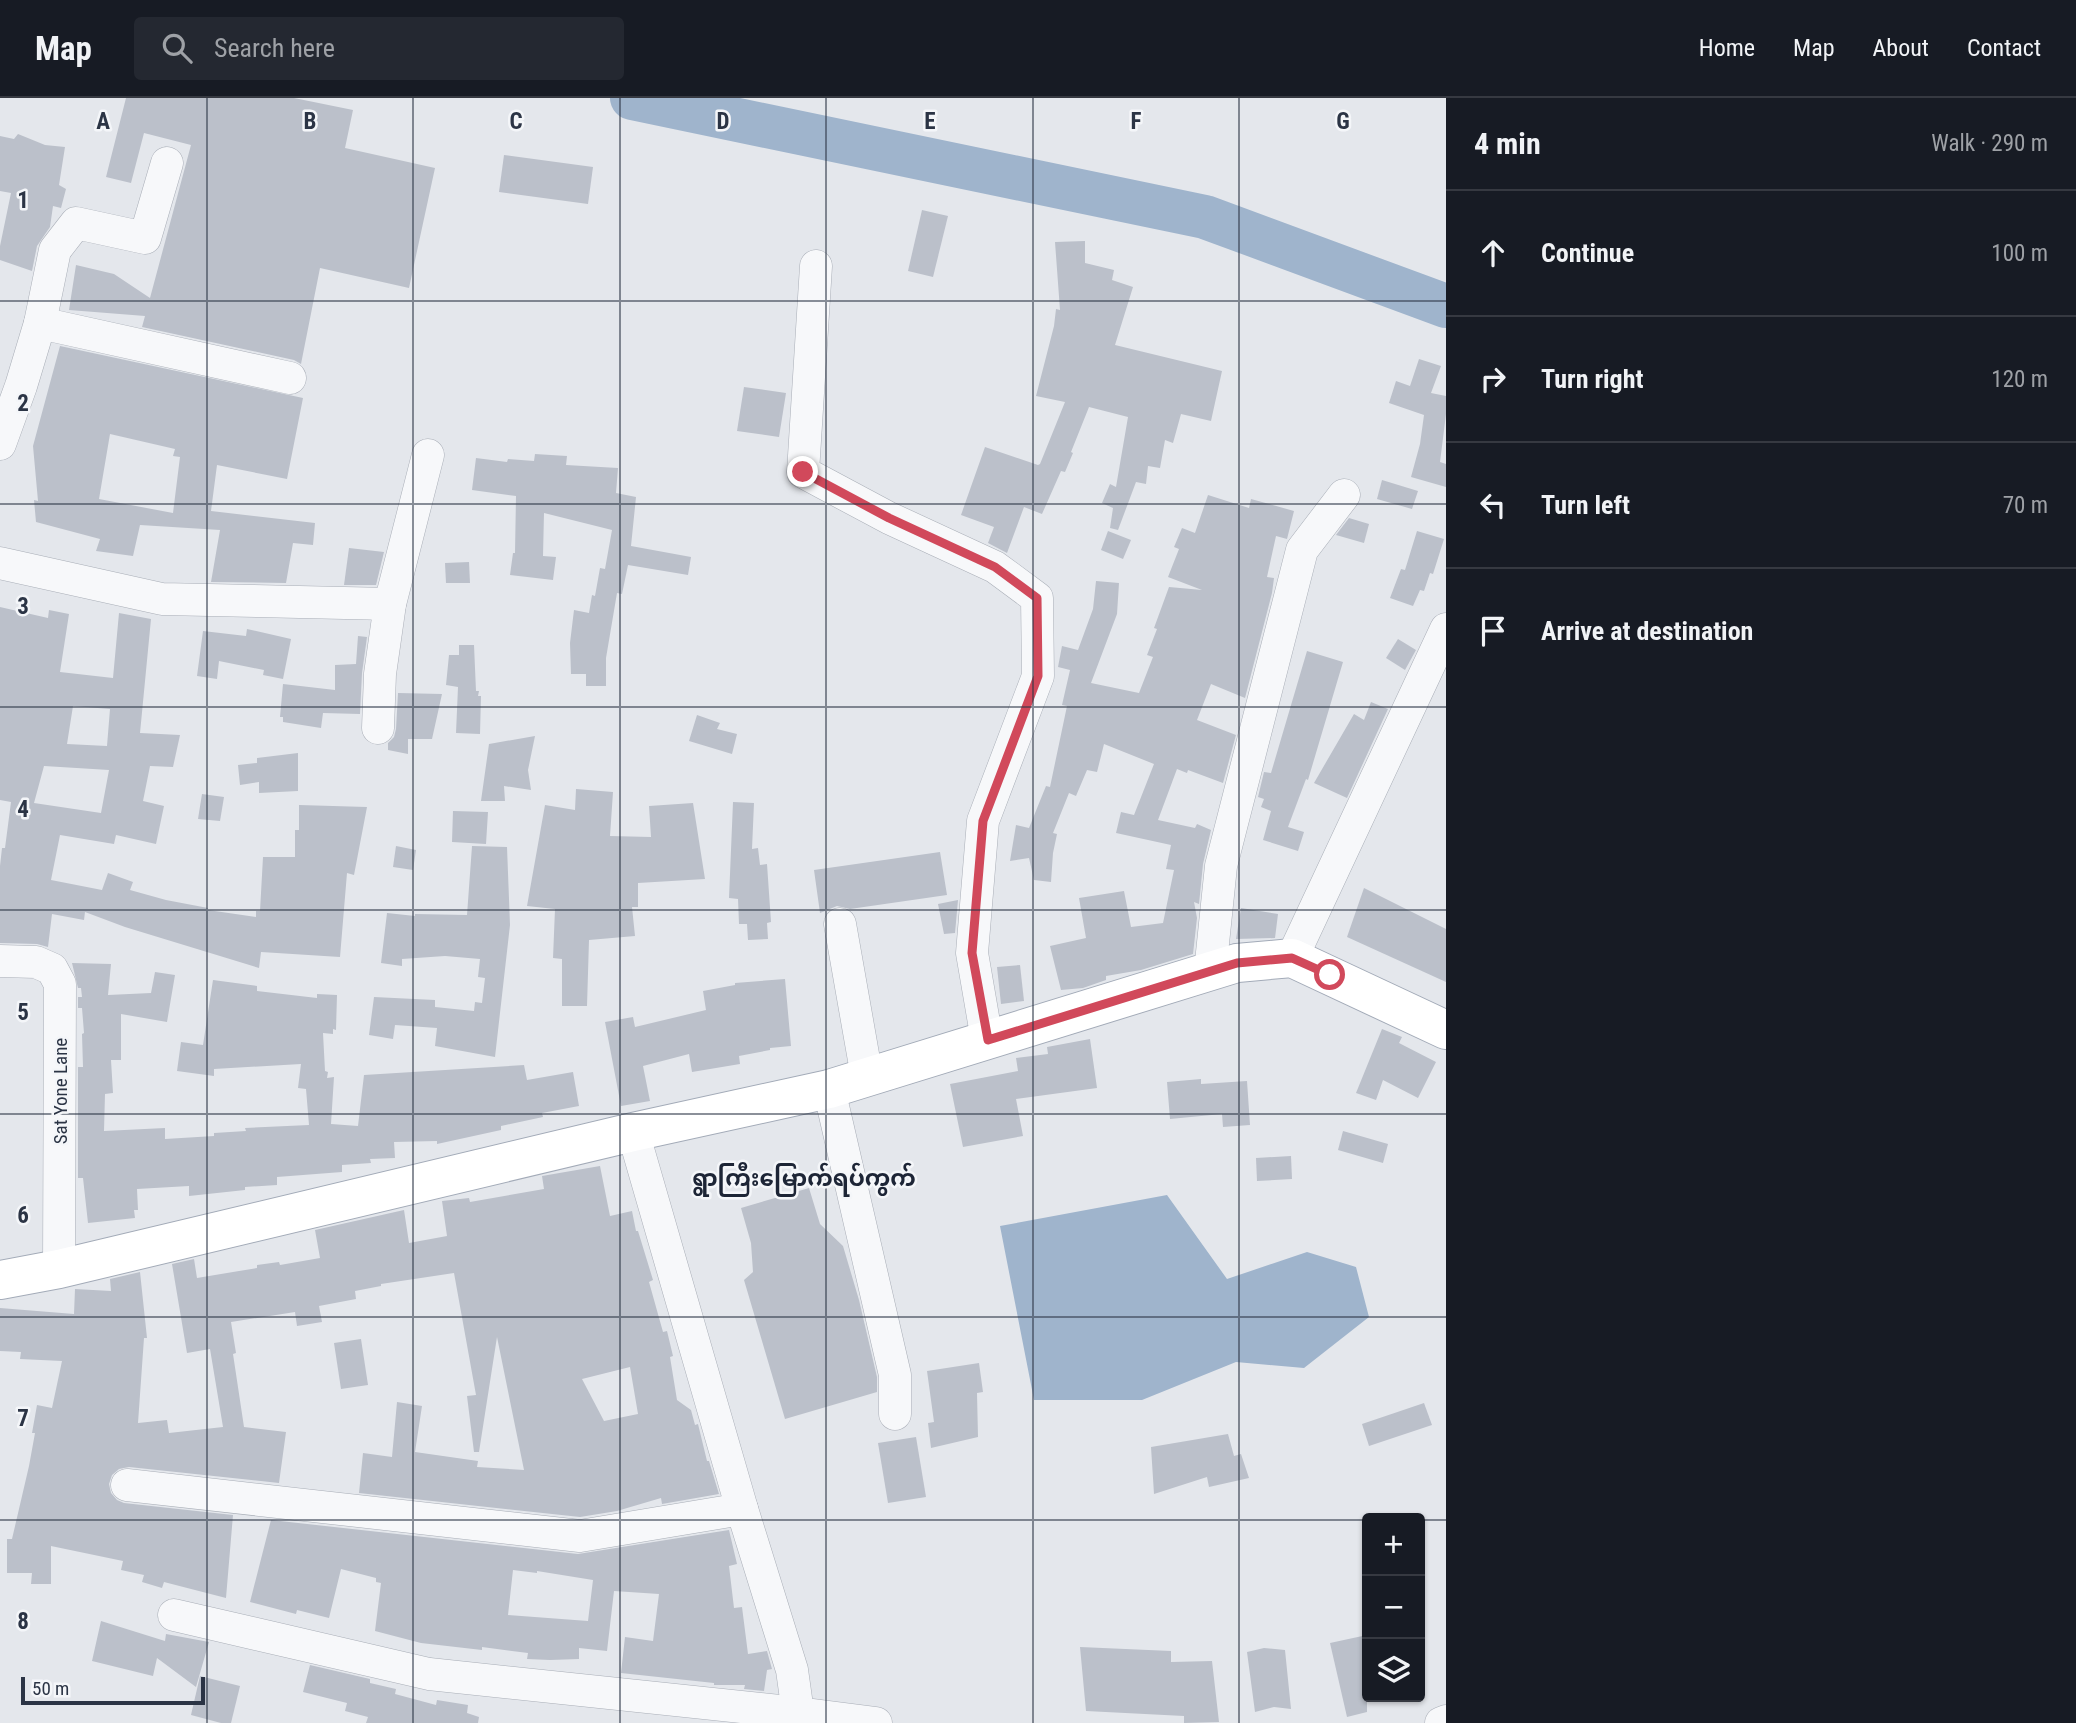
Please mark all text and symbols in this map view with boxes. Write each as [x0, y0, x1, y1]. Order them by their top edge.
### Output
search box [134, 17, 624, 80]
text: Map [35, 29, 92, 68]
icon: search [158, 29, 196, 67]
text: Search here [214, 33, 335, 63]
text: Home [1699, 34, 1755, 62]
text: Map [1793, 34, 1835, 62]
text: About [1873, 34, 1929, 62]
text: Contact [1967, 34, 2041, 62]
text: A [96, 108, 110, 135]
text: B [304, 108, 316, 135]
text: C [509, 108, 523, 135]
text: D [717, 108, 730, 135]
text: E [924, 108, 936, 135]
text: F [1131, 108, 1142, 135]
text: G [1336, 108, 1350, 135]
text: 4 min [1474, 126, 1541, 161]
text: Walk · 290 m [1931, 130, 2048, 157]
text: 1 [17, 187, 29, 214]
icon: ahead [1474, 234, 1512, 272]
text: Continue [1541, 238, 1634, 268]
text: 100 m [1991, 240, 2048, 267]
icon: right [1474, 360, 1512, 398]
text: Turn right [1541, 364, 1643, 394]
text: 120 m [1991, 366, 2048, 393]
text: 2 [17, 390, 29, 417]
route end [787, 456, 818, 487]
icon: left [1474, 486, 1512, 524]
text: Turn left [1541, 490, 1630, 520]
text: 70 m [2003, 492, 2048, 519]
text: 3 [17, 593, 29, 620]
icon: arrive [1474, 612, 1512, 650]
text: Arrive at destination [1541, 616, 1753, 646]
text: 4 [17, 796, 29, 823]
route start [1314, 959, 1345, 990]
text: 5 [17, 999, 29, 1026]
street label: Sat Yone Lane [49, 1038, 72, 1144]
district label: ရွာကြီးမြောက်ရပ်ကွက် [692, 1162, 916, 1197]
text: 6 [17, 1202, 29, 1229]
text: 7 [17, 1405, 29, 1432]
map controls [1362, 1513, 1425, 1702]
button: + [1362, 1513, 1425, 1576]
button: − [1362, 1576, 1425, 1639]
text: 8 [17, 1608, 29, 1635]
button: layers [1362, 1639, 1425, 1702]
scale bar [21, 1674, 205, 1706]
text: 50 m [32, 1677, 69, 1700]

